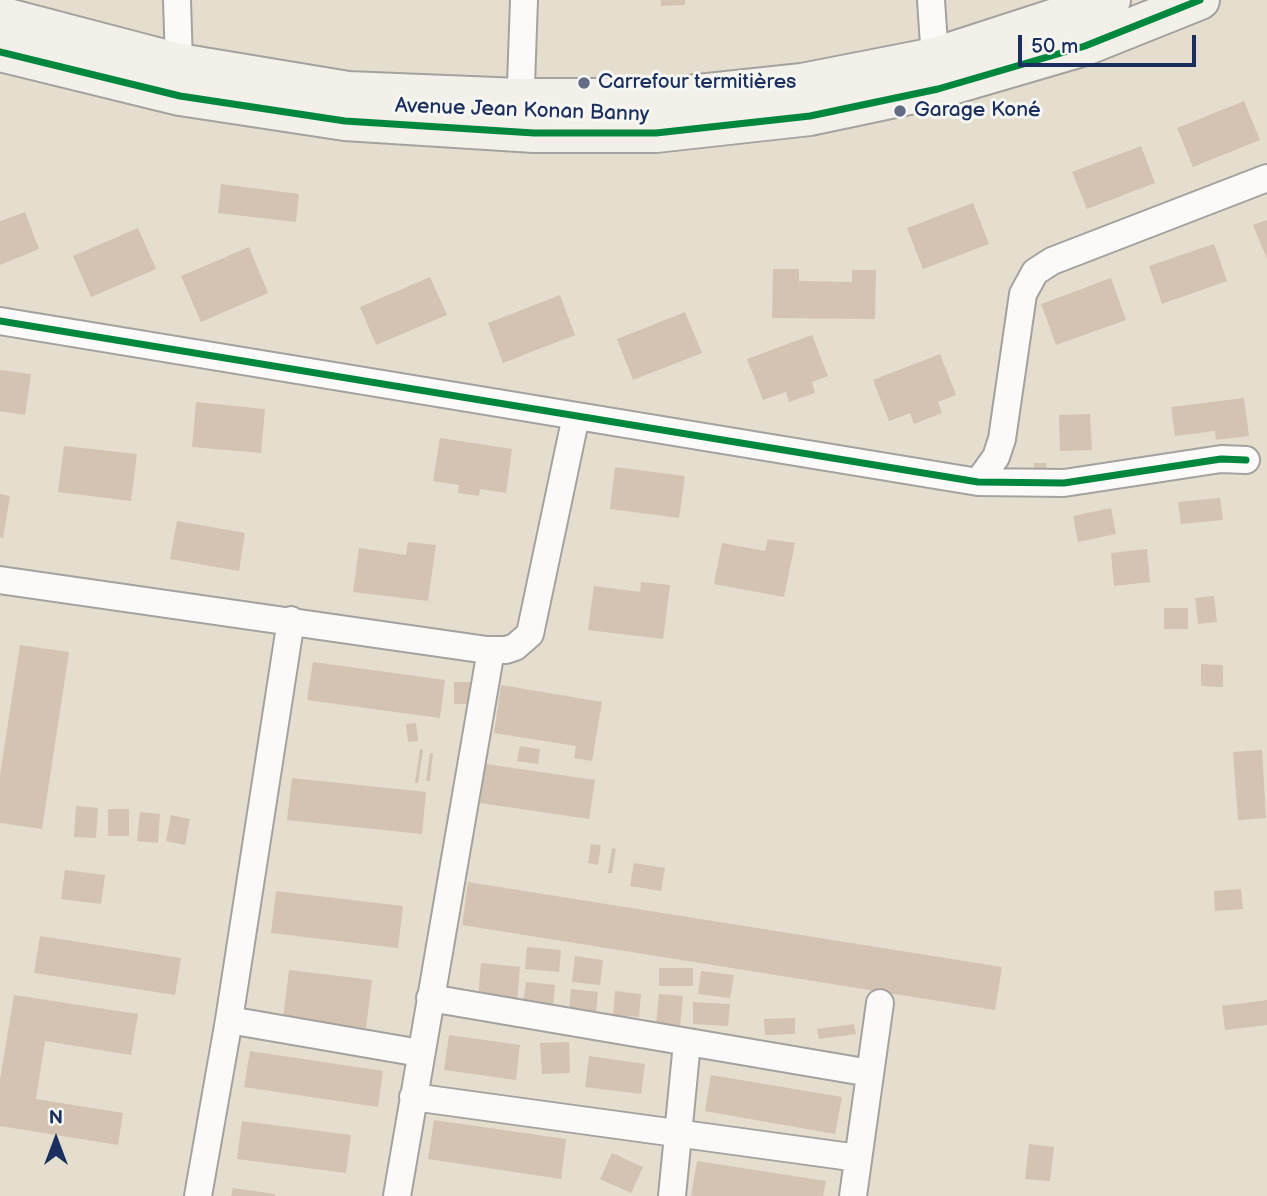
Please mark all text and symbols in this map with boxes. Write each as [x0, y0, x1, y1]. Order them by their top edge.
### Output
scale bar [1022, 21, 1200, 65]
text: 50 m [1031, 34, 1078, 59]
place label: Carrefour termitières [598, 70, 797, 96]
marker: Carrefour termitières [576, 75, 592, 91]
street label: Avenue Jean Konan Banny [394, 94, 650, 128]
place label: Garage Koné [914, 98, 1041, 124]
marker: Garage Koné [892, 103, 908, 119]
north arrow [21, 1105, 91, 1175]
text: N [49, 1107, 63, 1130]

